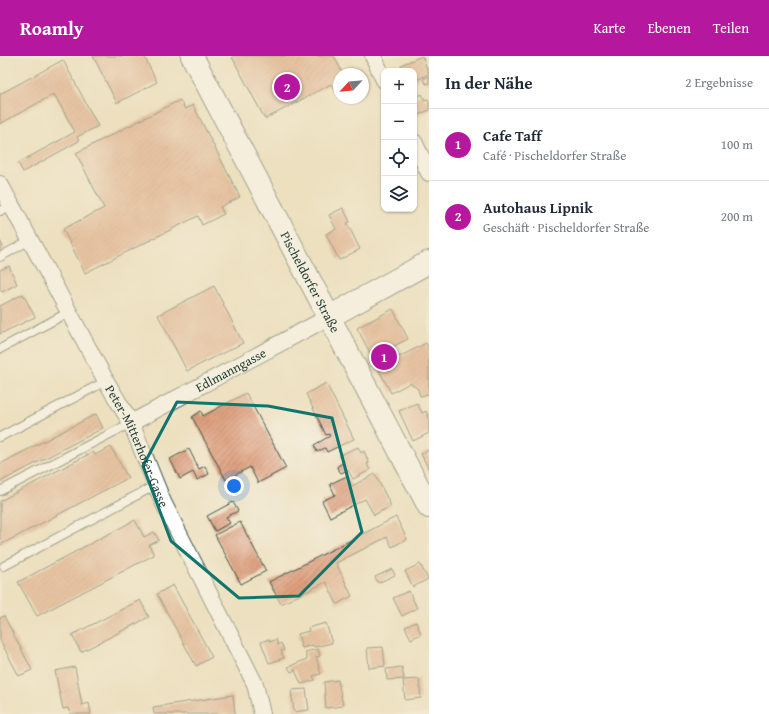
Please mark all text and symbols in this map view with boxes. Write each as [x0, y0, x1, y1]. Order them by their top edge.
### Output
text: Roamly [20, 14, 84, 42]
text: Karte [593, 18, 626, 38]
text: Ebenen [648, 18, 691, 38]
text: Teilen [713, 18, 749, 38]
north arrow [333, 68, 369, 104]
map controls [381, 68, 417, 212]
button: + [381, 68, 417, 104]
text: In der Nähe [445, 70, 533, 95]
pin: 2 [274, 72, 300, 102]
text: 2 Ergebnisse [685, 73, 753, 92]
button: − [381, 104, 417, 140]
text: Cafe Taff [483, 125, 542, 146]
text: 1 [455, 135, 461, 154]
text: 100 m [721, 135, 753, 154]
button: locate [381, 140, 417, 176]
text: Café · Pischeldorfer Straße [483, 146, 626, 165]
button: layers [381, 176, 417, 212]
text: Autohaus Lipnik [483, 197, 593, 218]
text: 2 [455, 207, 461, 226]
text: 200 m [721, 207, 753, 226]
text: Geschäft · Pischeldorfer Straße [483, 218, 649, 237]
street label: Pischeldorfer Straße [276, 228, 345, 336]
pin: 1 [371, 342, 397, 372]
street label: Edlmanngasse [192, 343, 270, 397]
street label: Peter-Mitterhofer-Gasse [100, 381, 173, 511]
your location [224, 476, 244, 496]

